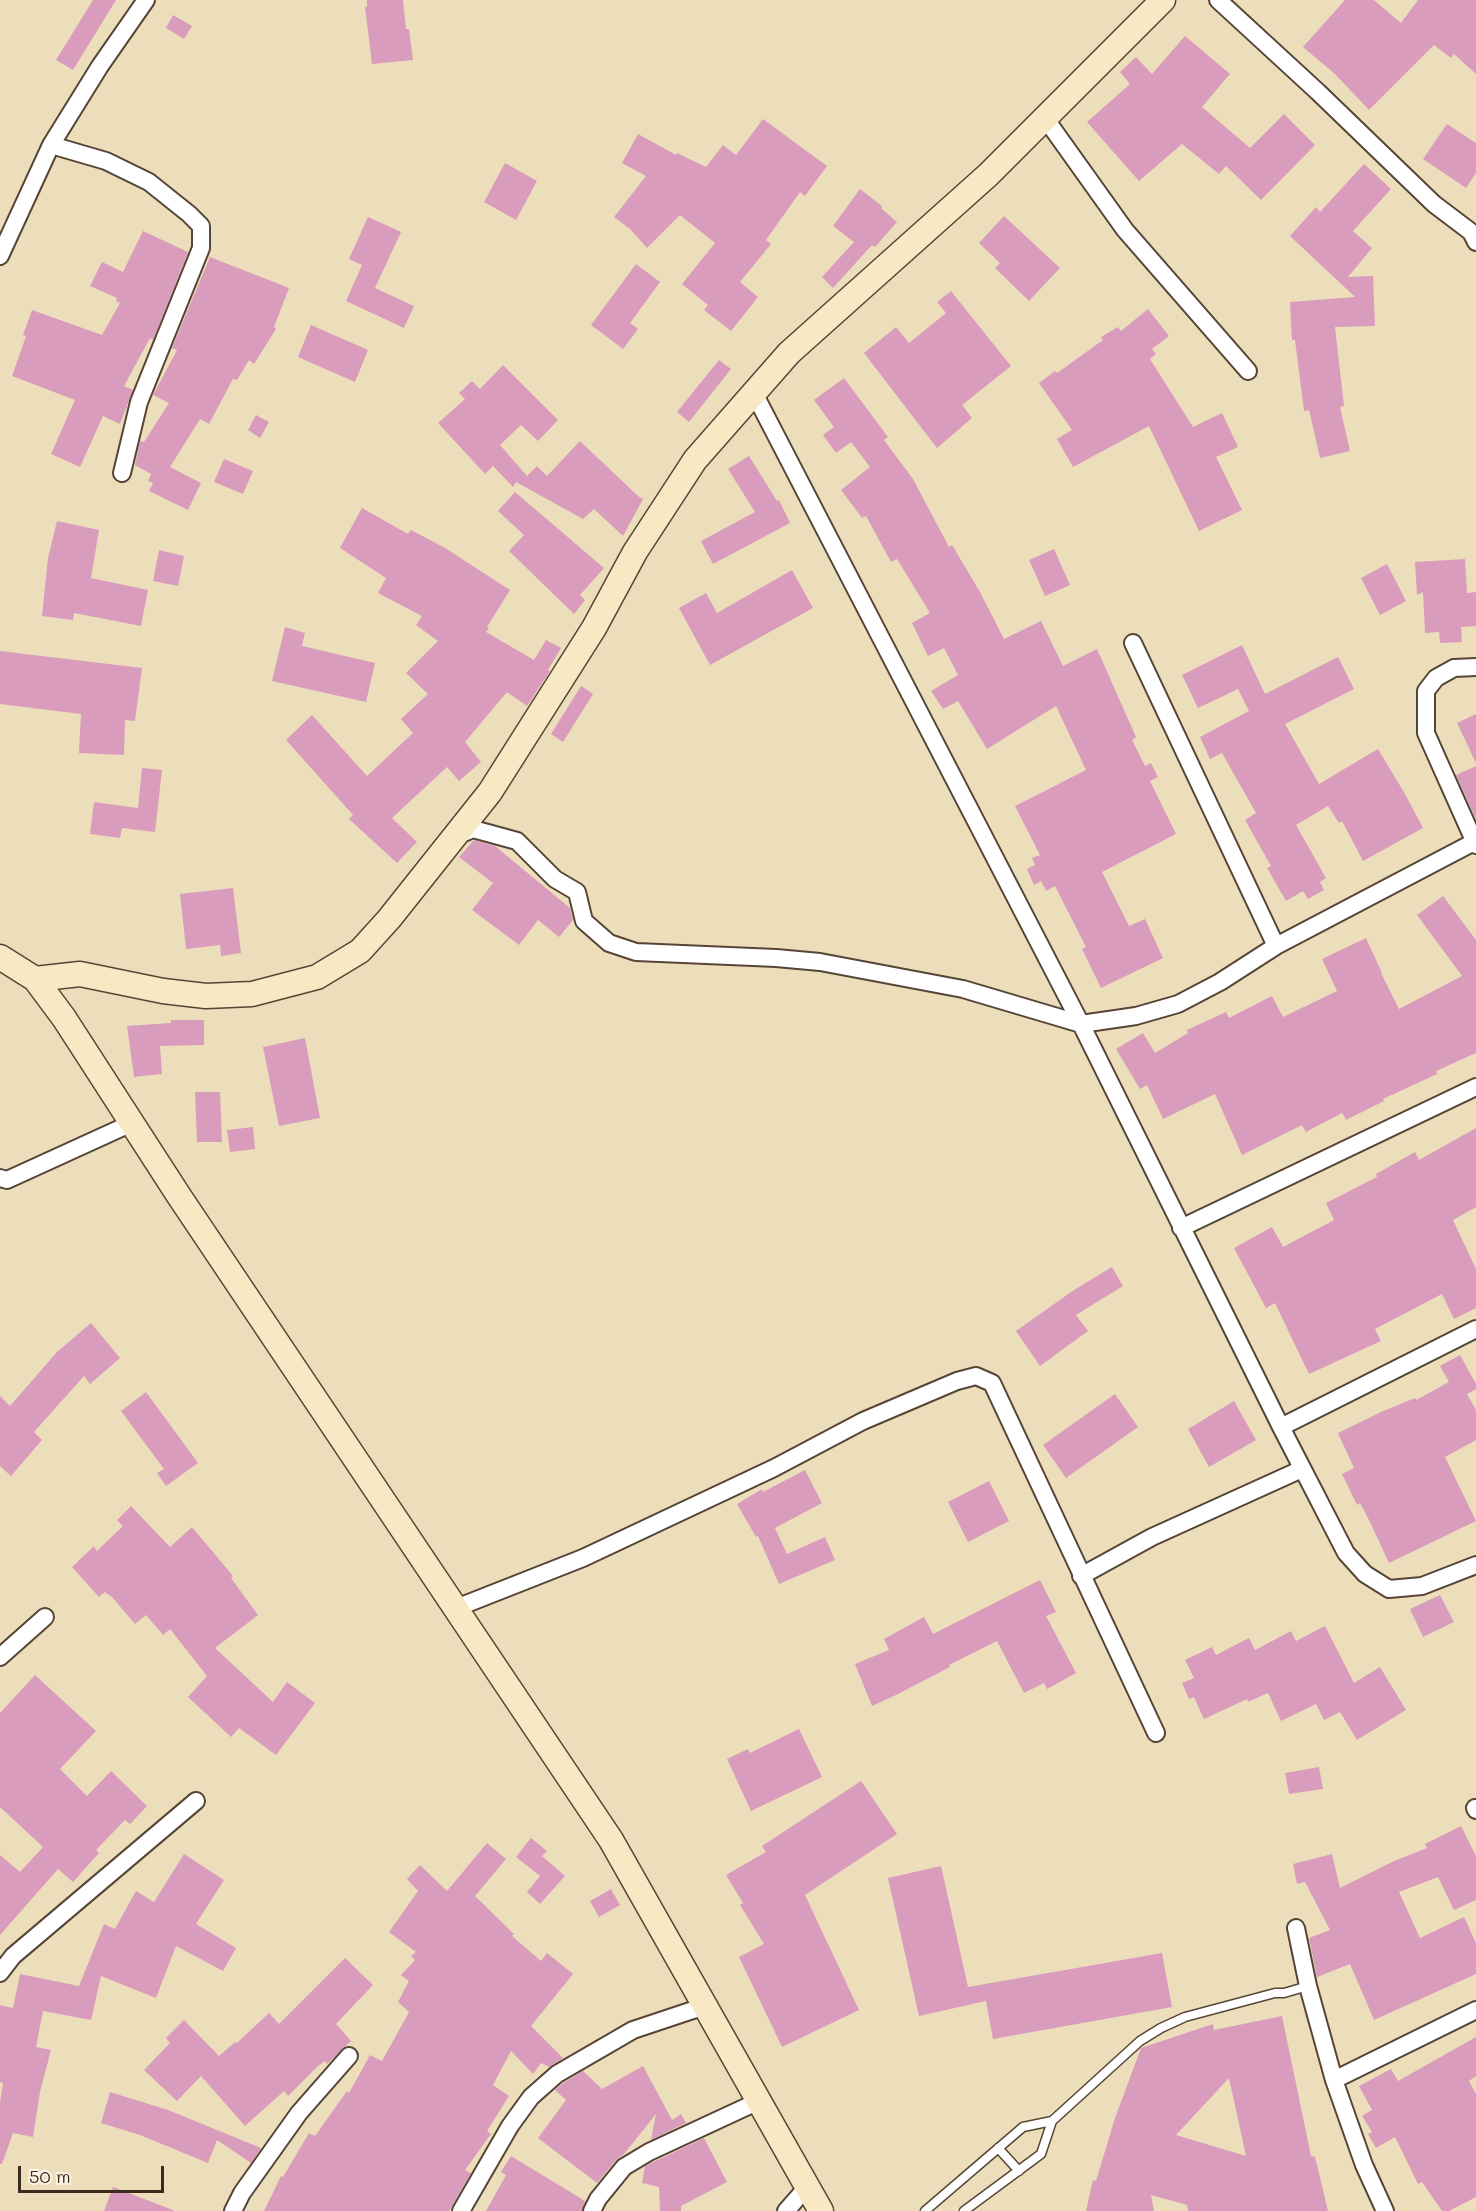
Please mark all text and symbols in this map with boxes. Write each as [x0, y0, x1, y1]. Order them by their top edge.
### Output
scale bar [21, 2154, 166, 2192]
text: 50 m [29, 2164, 71, 2188]

